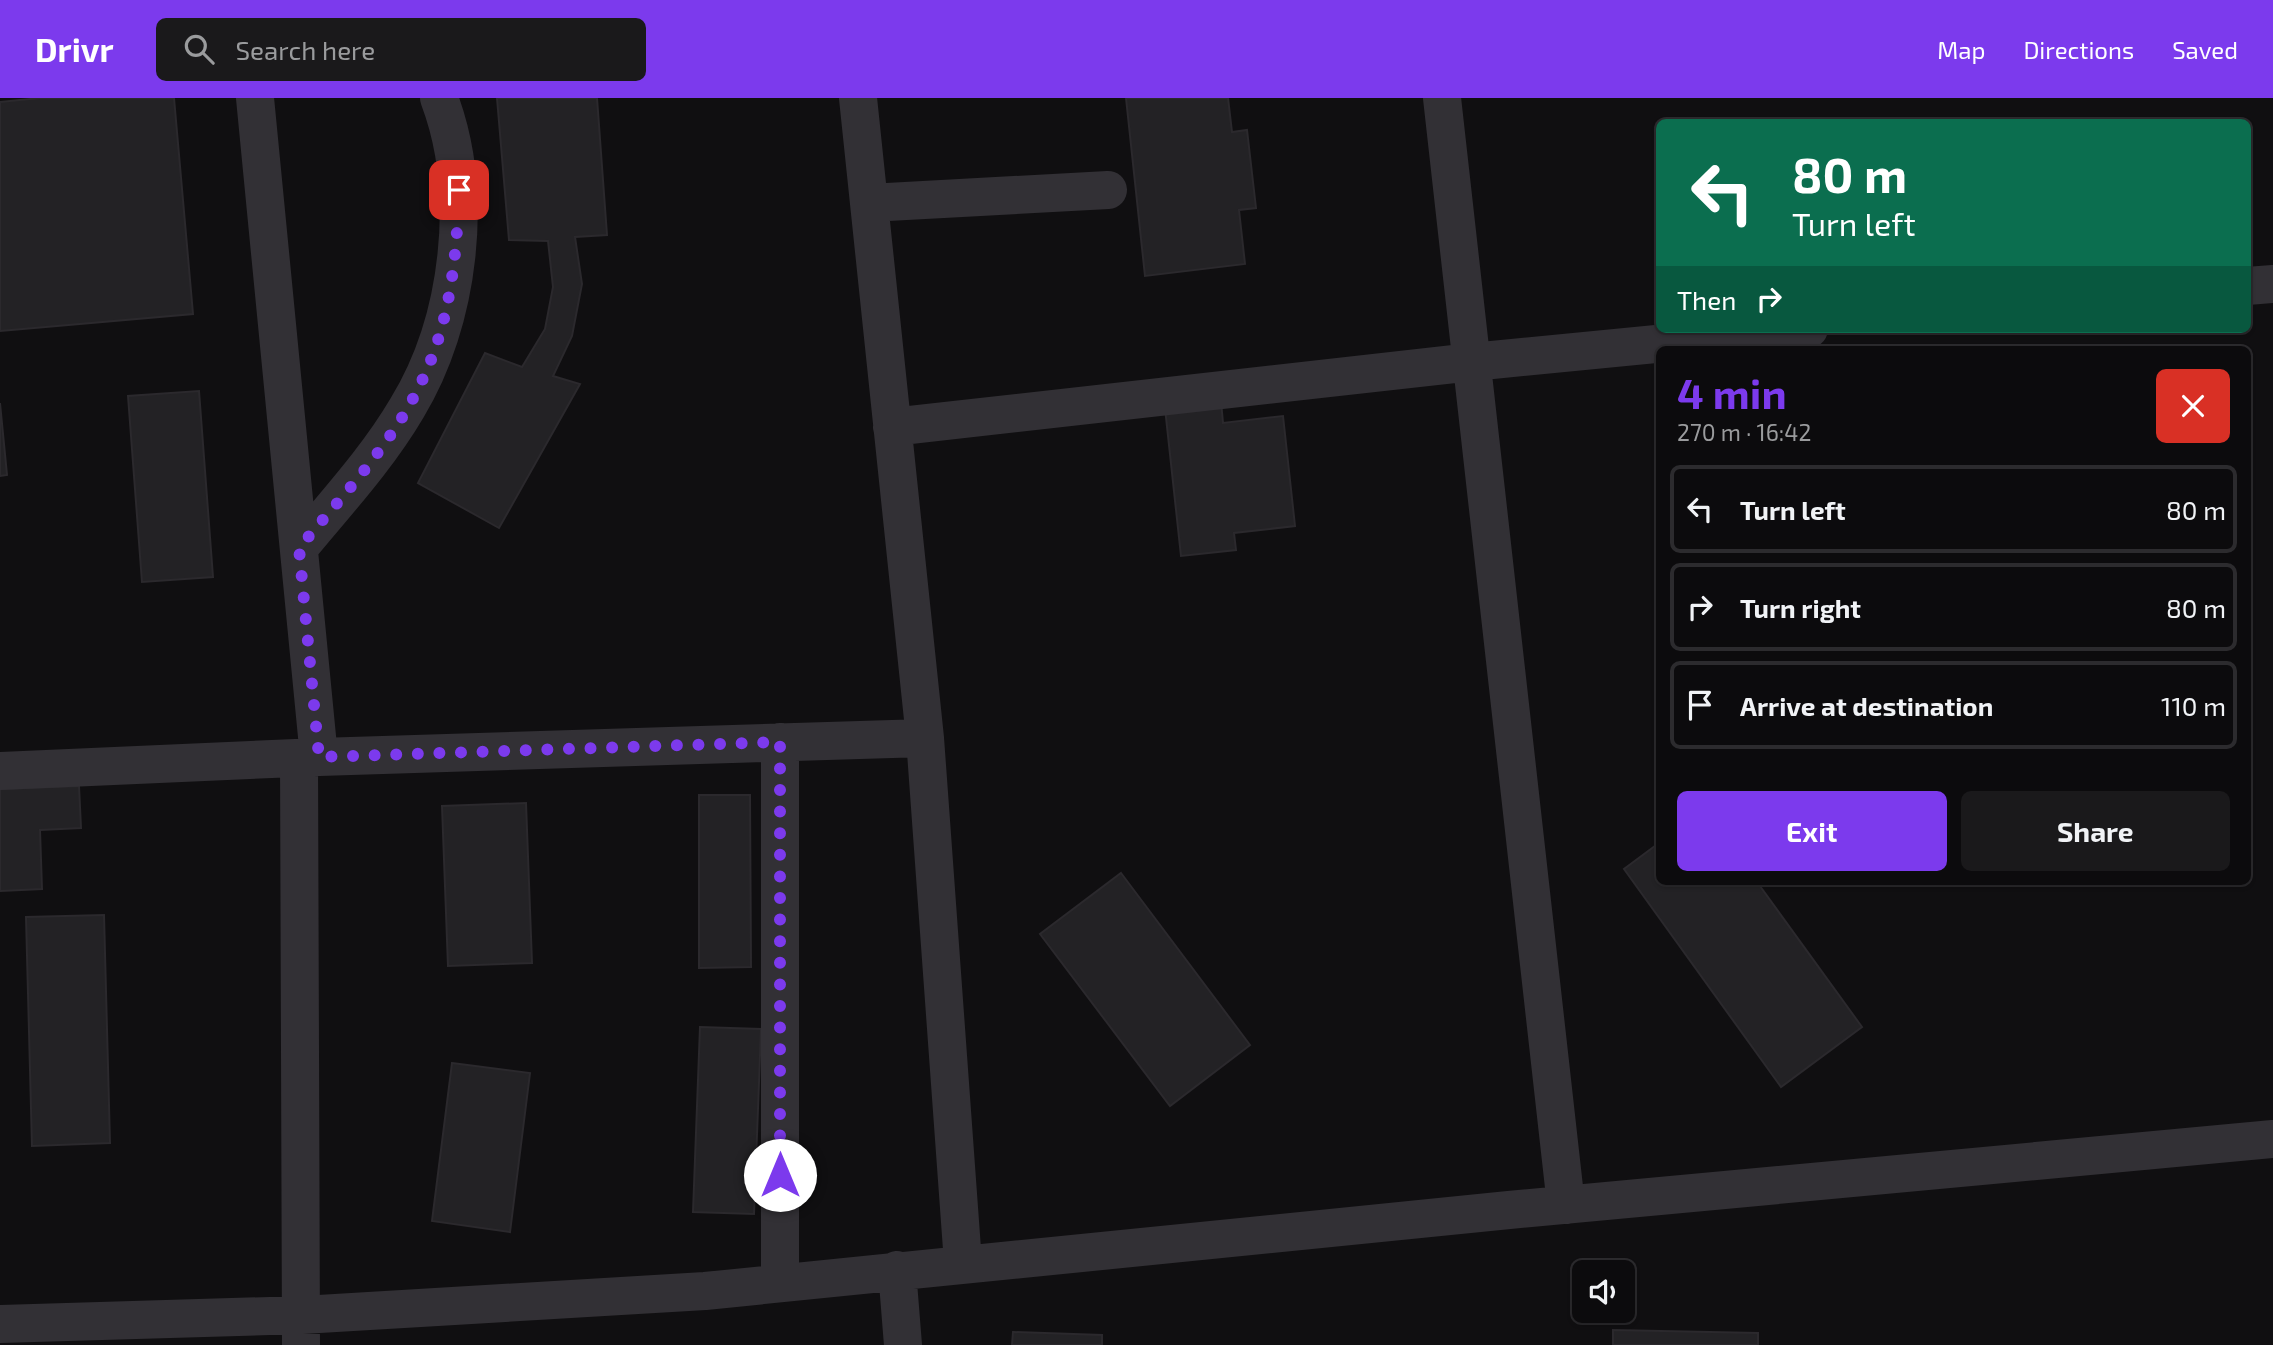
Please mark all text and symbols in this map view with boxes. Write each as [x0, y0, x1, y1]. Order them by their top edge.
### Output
search box [156, 18, 646, 81]
text: Drivr [35, 29, 114, 69]
icon: search [180, 30, 218, 68]
text: Search here [236, 34, 375, 65]
text: Map [1937, 35, 1985, 64]
text: Directions [2023, 35, 2134, 64]
text: Saved [2172, 35, 2238, 64]
text: 80 m [1792, 144, 1907, 203]
icon: left [1677, 147, 1768, 238]
pin [429, 160, 489, 220]
icon: arrive [440, 171, 478, 209]
text: Turn left [1792, 204, 1916, 242]
icon: right [1750, 280, 1788, 318]
text: Then [1677, 284, 1736, 315]
text: 4 min [1677, 367, 1787, 417]
button: close [2156, 369, 2230, 443]
text: 270 m · 16:42 [1677, 418, 1811, 446]
icon: left [1681, 490, 1719, 528]
text: Turn left [1740, 494, 1846, 525]
text: 80 m [2166, 494, 2226, 525]
icon: right [1681, 588, 1719, 626]
text: Turn right [1740, 592, 1861, 623]
text: 80 m [2166, 592, 2226, 623]
icon: arrive [1681, 686, 1719, 724]
text: Arrive at destination [1740, 690, 1993, 721]
text: 110 m [2161, 690, 2226, 721]
button: Exit [1677, 791, 1947, 871]
button: Share [1961, 791, 2230, 871]
position arrow [743, 1138, 817, 1212]
map controls [1572, 1260, 1635, 1323]
button: sound [1572, 1260, 1635, 1323]

